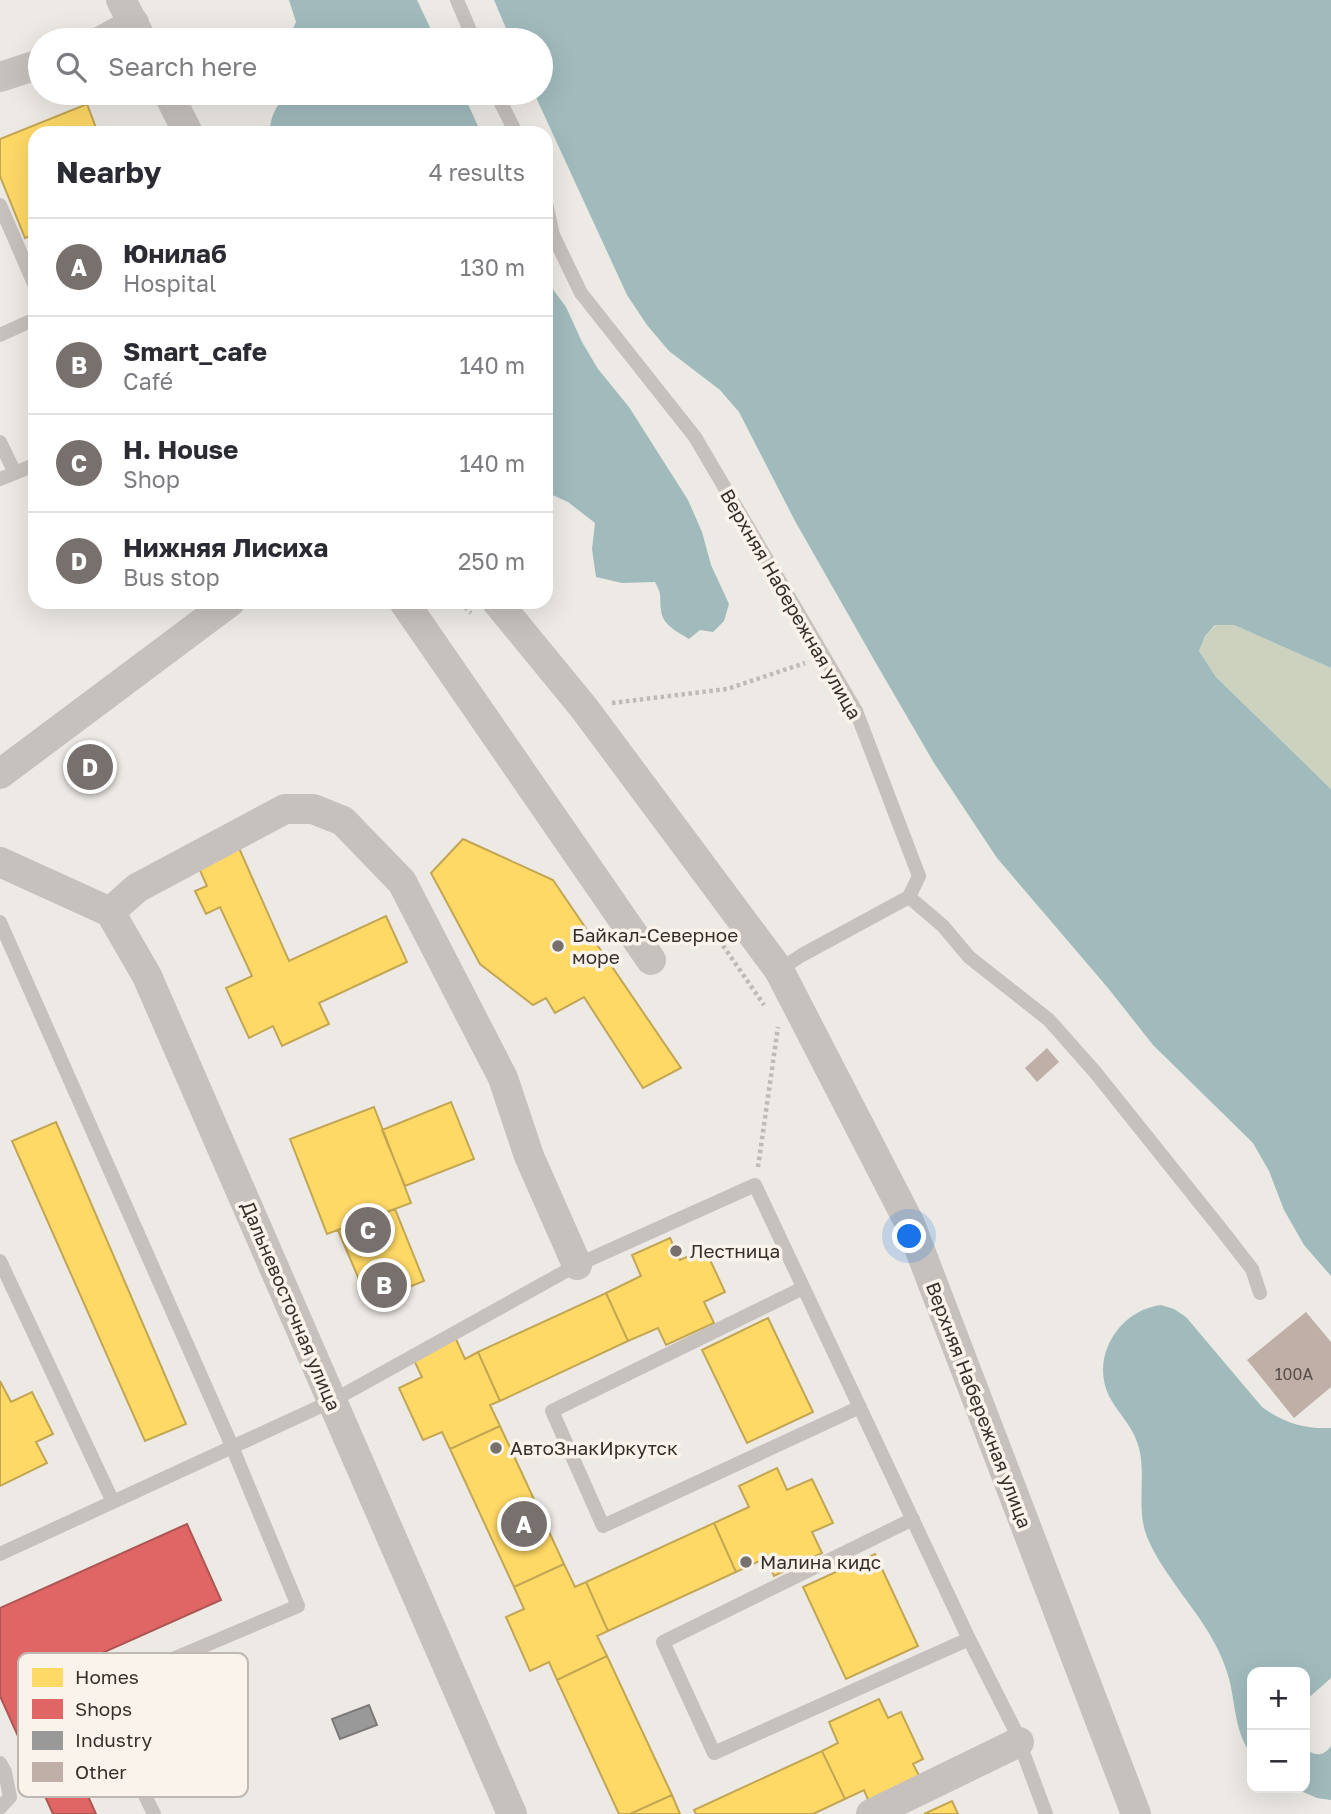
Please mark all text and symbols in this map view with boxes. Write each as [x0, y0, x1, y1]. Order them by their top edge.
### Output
search box [28, 28, 553, 105]
icon: search [52, 48, 90, 86]
text: Search here [108, 51, 257, 82]
text: Nearby [56, 154, 161, 190]
text: 4 results [429, 158, 525, 186]
text: Юнилаб [123, 238, 227, 269]
text: A [71, 253, 87, 281]
text: 130 m [460, 253, 525, 281]
text: Hospital [123, 269, 216, 297]
text: Smart_cafe [123, 336, 267, 367]
text: B [71, 351, 87, 379]
text: 140 m [459, 351, 525, 379]
text: Café [123, 367, 173, 395]
text: H. House [123, 434, 238, 465]
text: C [71, 449, 87, 477]
text: 140 m [459, 449, 525, 477]
text: Shop [123, 465, 180, 493]
street label: Верхняя Набережная улица [716, 485, 867, 723]
text: Нижняя Лисиха [123, 532, 328, 563]
text: D [71, 547, 87, 575]
text: 250 m [458, 547, 525, 575]
text: Bus stop [123, 563, 220, 591]
pin: D [67, 741, 113, 793]
place label: Байкал-Северное море [572, 923, 738, 968]
marker: Байкал-Северное море [550, 938, 566, 954]
street label: Дальневосточная улица [237, 1198, 346, 1414]
pin: C [345, 1204, 391, 1256]
your location [892, 1219, 926, 1253]
place label: Лестница [690, 1239, 780, 1262]
marker: Лестница [668, 1243, 684, 1259]
pin: B [361, 1259, 407, 1311]
street label: Верхняя Набережная улица [922, 1278, 1037, 1531]
house number: 100А [1275, 1364, 1313, 1384]
place label: АвтоЗнакИркутск [510, 1436, 678, 1459]
marker: АвтоЗнакИркутск [488, 1440, 504, 1456]
pin: A [501, 1498, 547, 1550]
place label: Малина кидс [760, 1550, 881, 1573]
marker: Малина кидс [738, 1554, 754, 1570]
legend [18, 1653, 248, 1797]
text: Homes [75, 1665, 139, 1688]
map controls [1247, 1667, 1310, 1793]
button: + [1247, 1667, 1310, 1730]
text: Shops [75, 1697, 132, 1720]
text: Industry [75, 1728, 152, 1751]
button: − [1247, 1730, 1310, 1793]
text: Other [75, 1760, 127, 1783]

